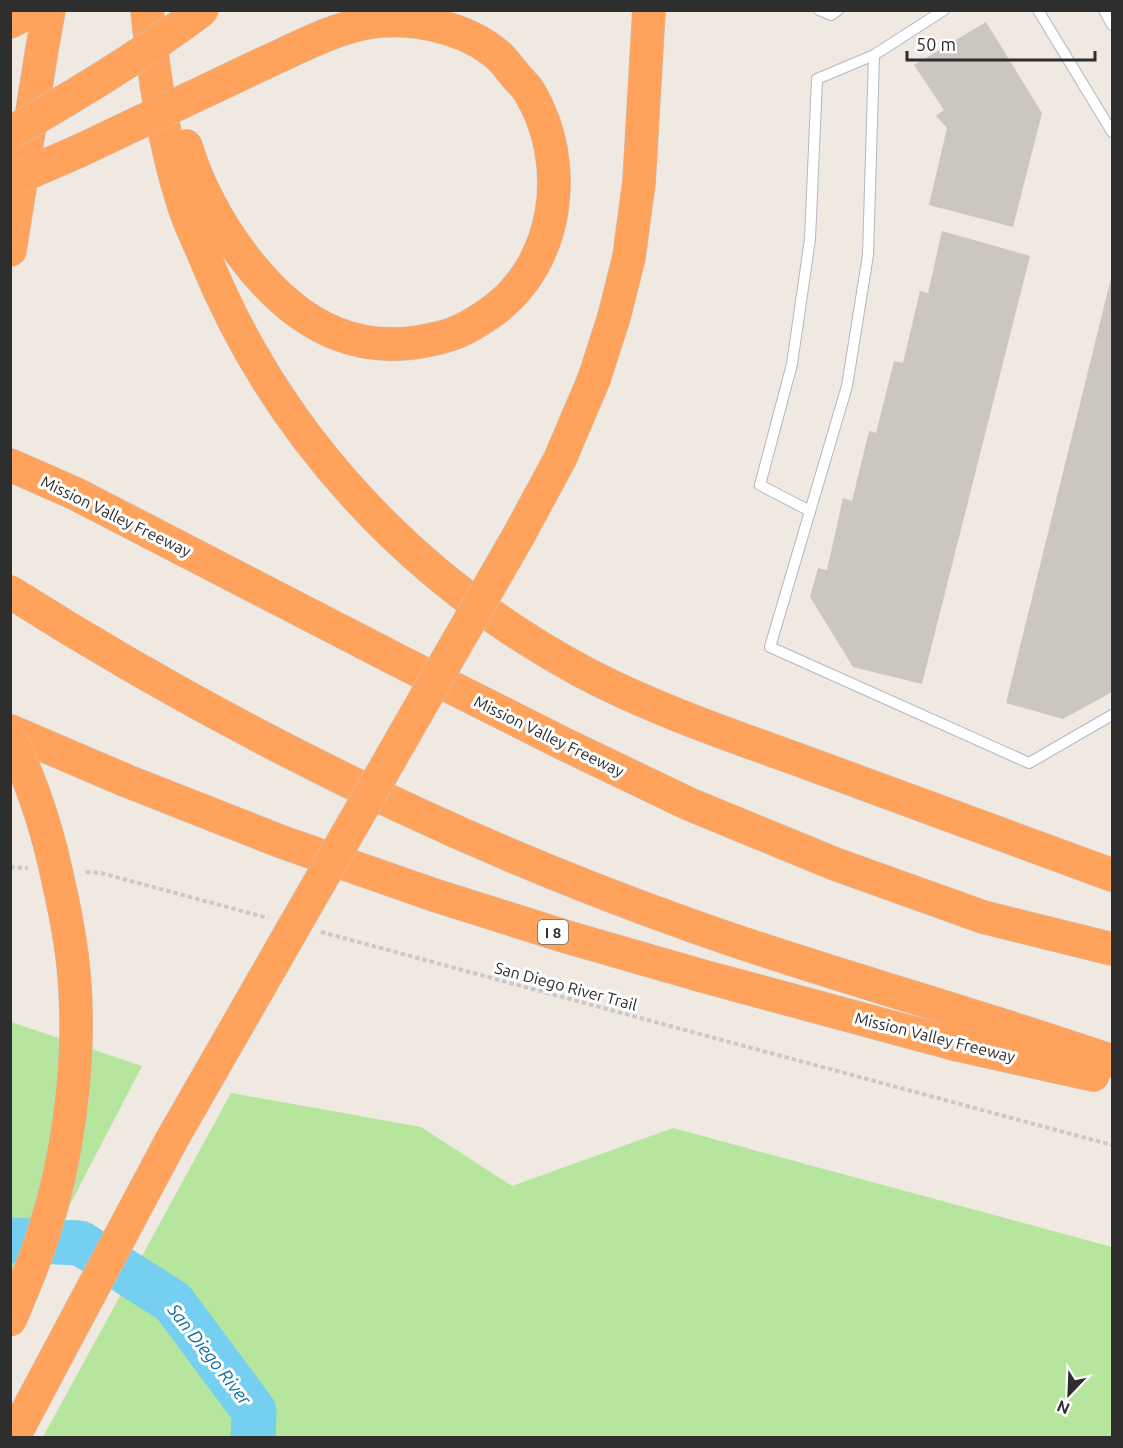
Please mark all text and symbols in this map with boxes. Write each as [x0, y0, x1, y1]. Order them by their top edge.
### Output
scale bar [907, 24, 1094, 62]
text: 50 m [916, 34, 956, 54]
street label: Mission Valley Freeway [38, 472, 194, 560]
street label: Mission Valley Freeway [471, 692, 627, 780]
road number: I 8 [538, 920, 568, 944]
street label: San Diego River Trail [493, 958, 639, 1014]
street label: Mission Valley Freeway [853, 1008, 1017, 1066]
water label: San Diego River [164, 1299, 256, 1409]
north arrow [1039, 1364, 1099, 1424]
text: N [1054, 1397, 1072, 1418]

